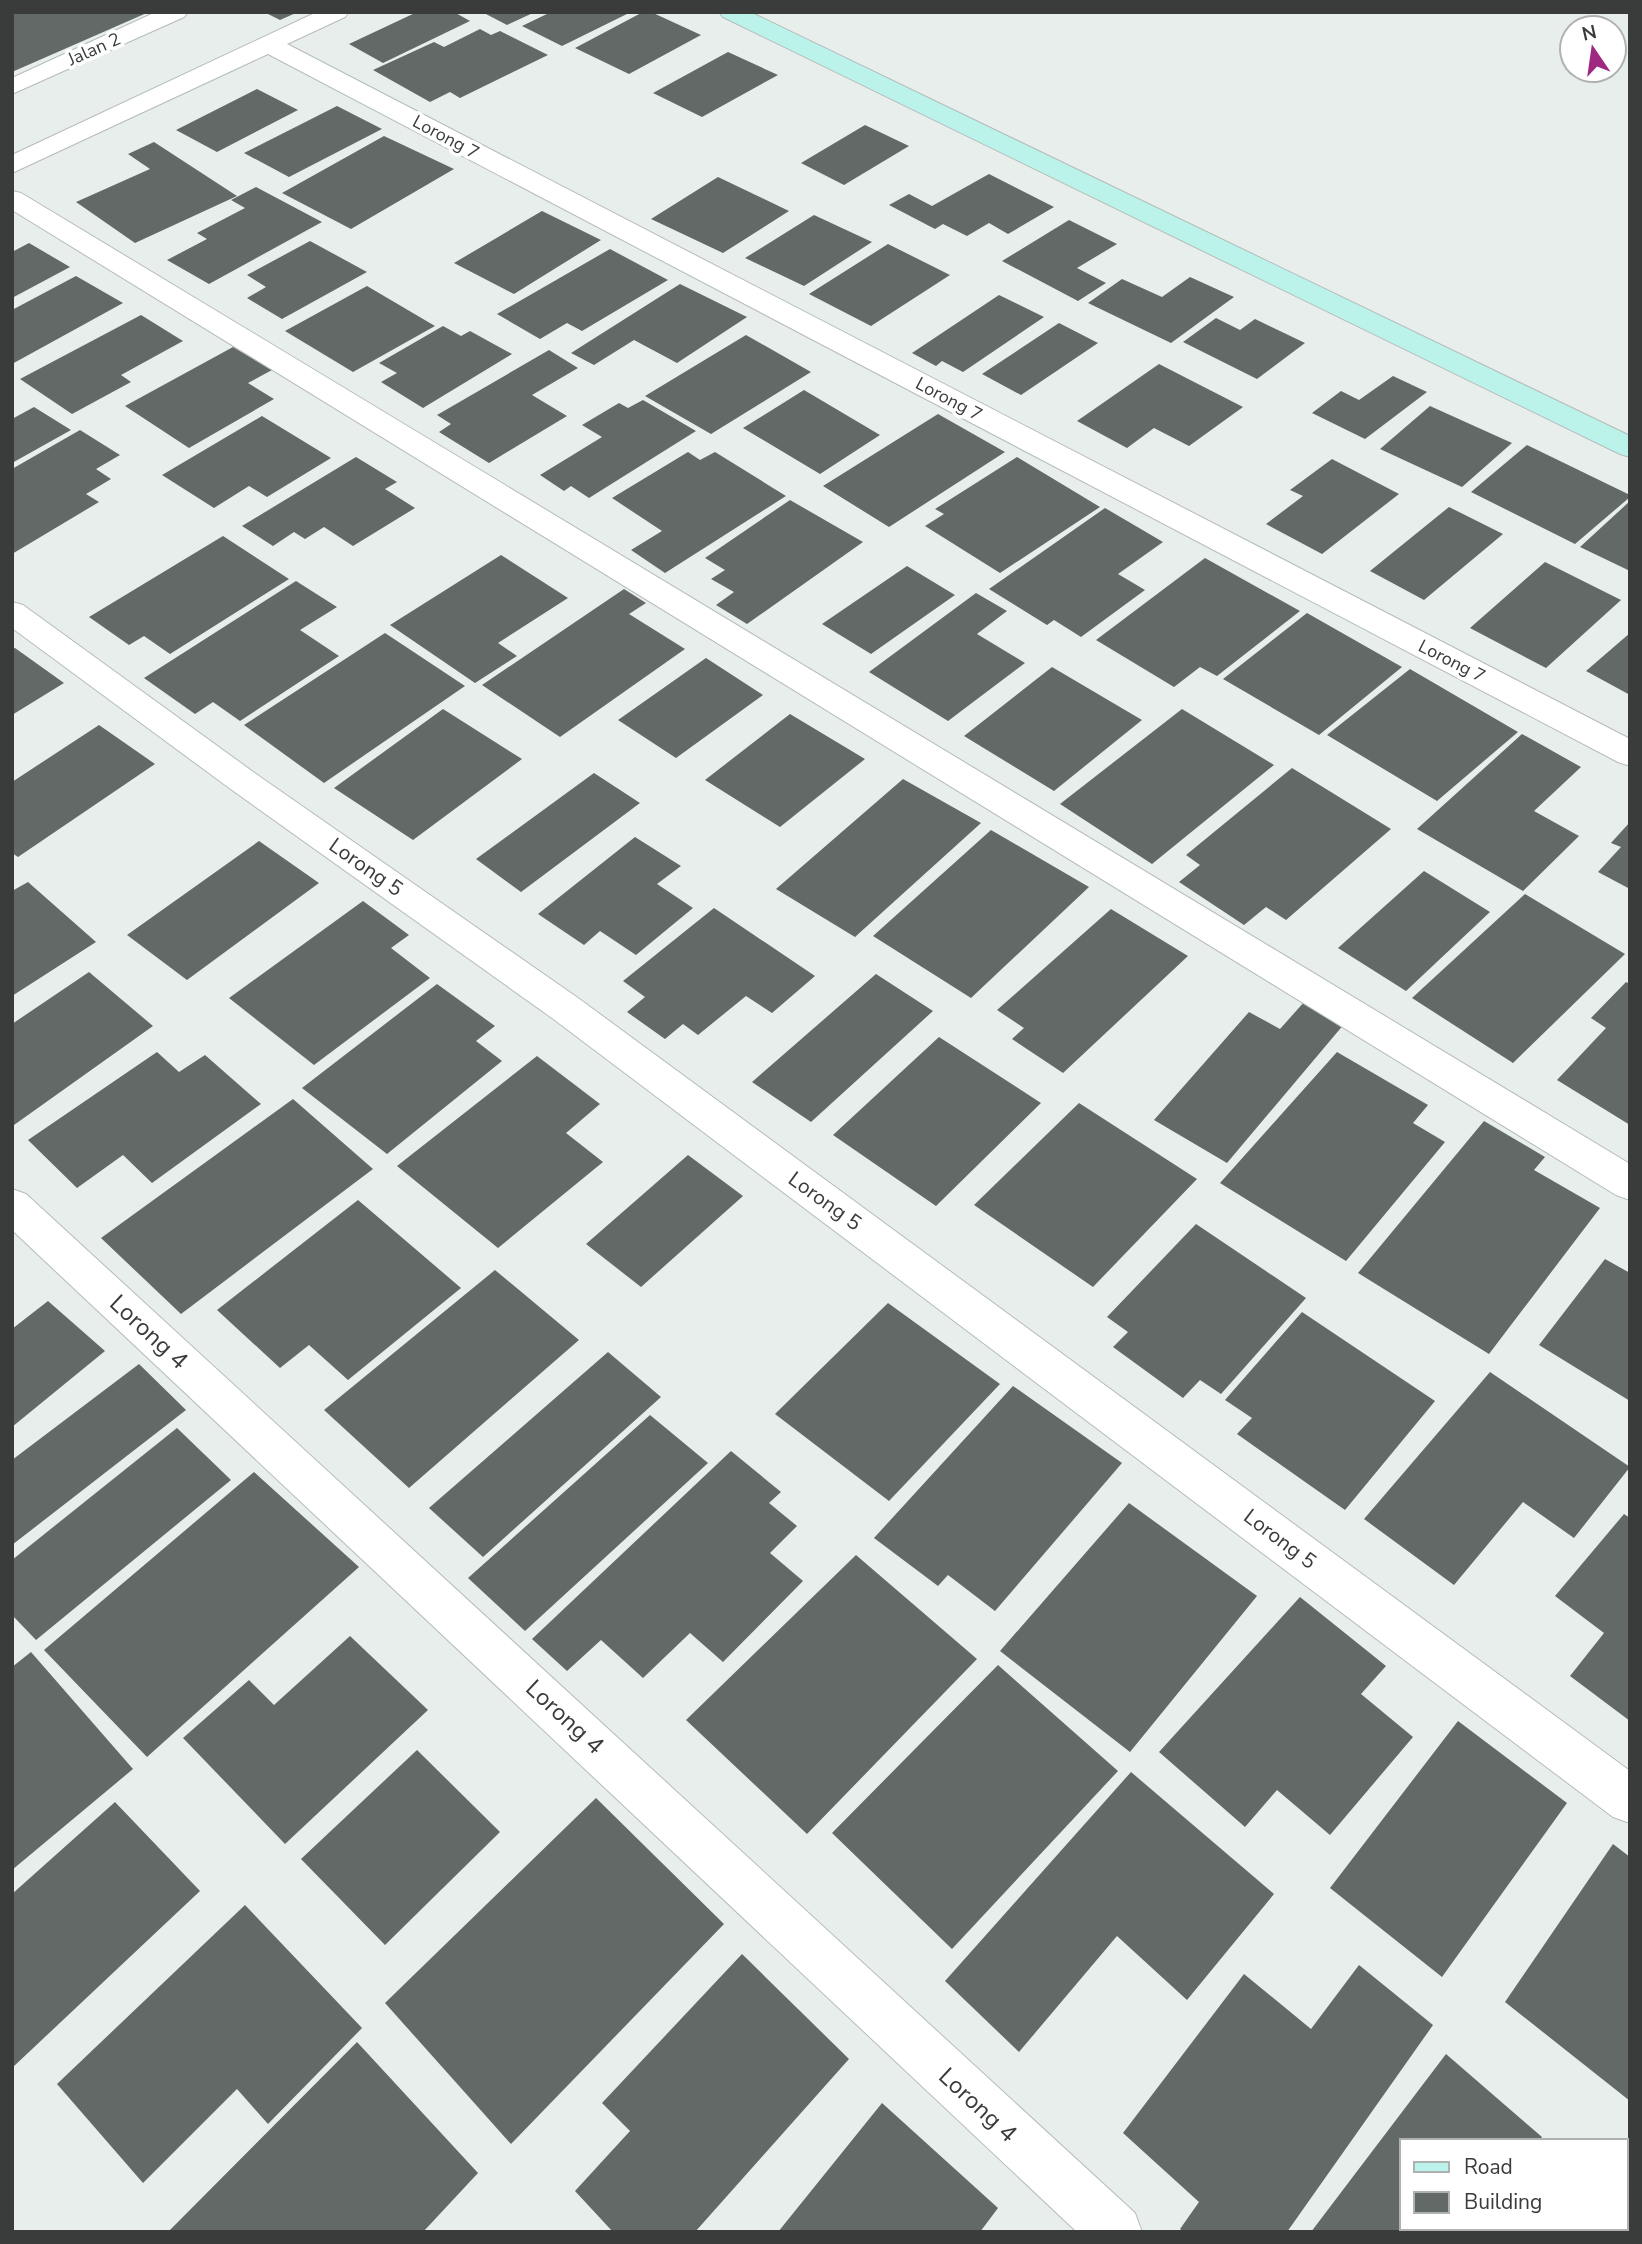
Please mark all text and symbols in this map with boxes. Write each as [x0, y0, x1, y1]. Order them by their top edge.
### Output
north arrow [1558, 14, 1628, 84]
text: N [1580, 19, 1599, 48]
street label: Jalan 2 [63, 27, 124, 72]
street label: Lorong 7 [408, 109, 484, 165]
street label: Lorong 7 [911, 371, 987, 427]
street label: Lorong 7 [1414, 634, 1490, 688]
street label: Lorong 5 [323, 831, 409, 903]
street label: Lorong 5 [783, 1165, 867, 1237]
street label: Lorong 4 [103, 1287, 195, 1377]
street label: Lorong 5 [1238, 1502, 1322, 1576]
street label: Lorong 4 [519, 1672, 611, 1762]
street label: Lorong 4 [932, 2060, 1024, 2150]
legend [1400, 2139, 1628, 2230]
text: Road [1464, 2153, 1513, 2181]
text: Building [1464, 2188, 1542, 2216]

